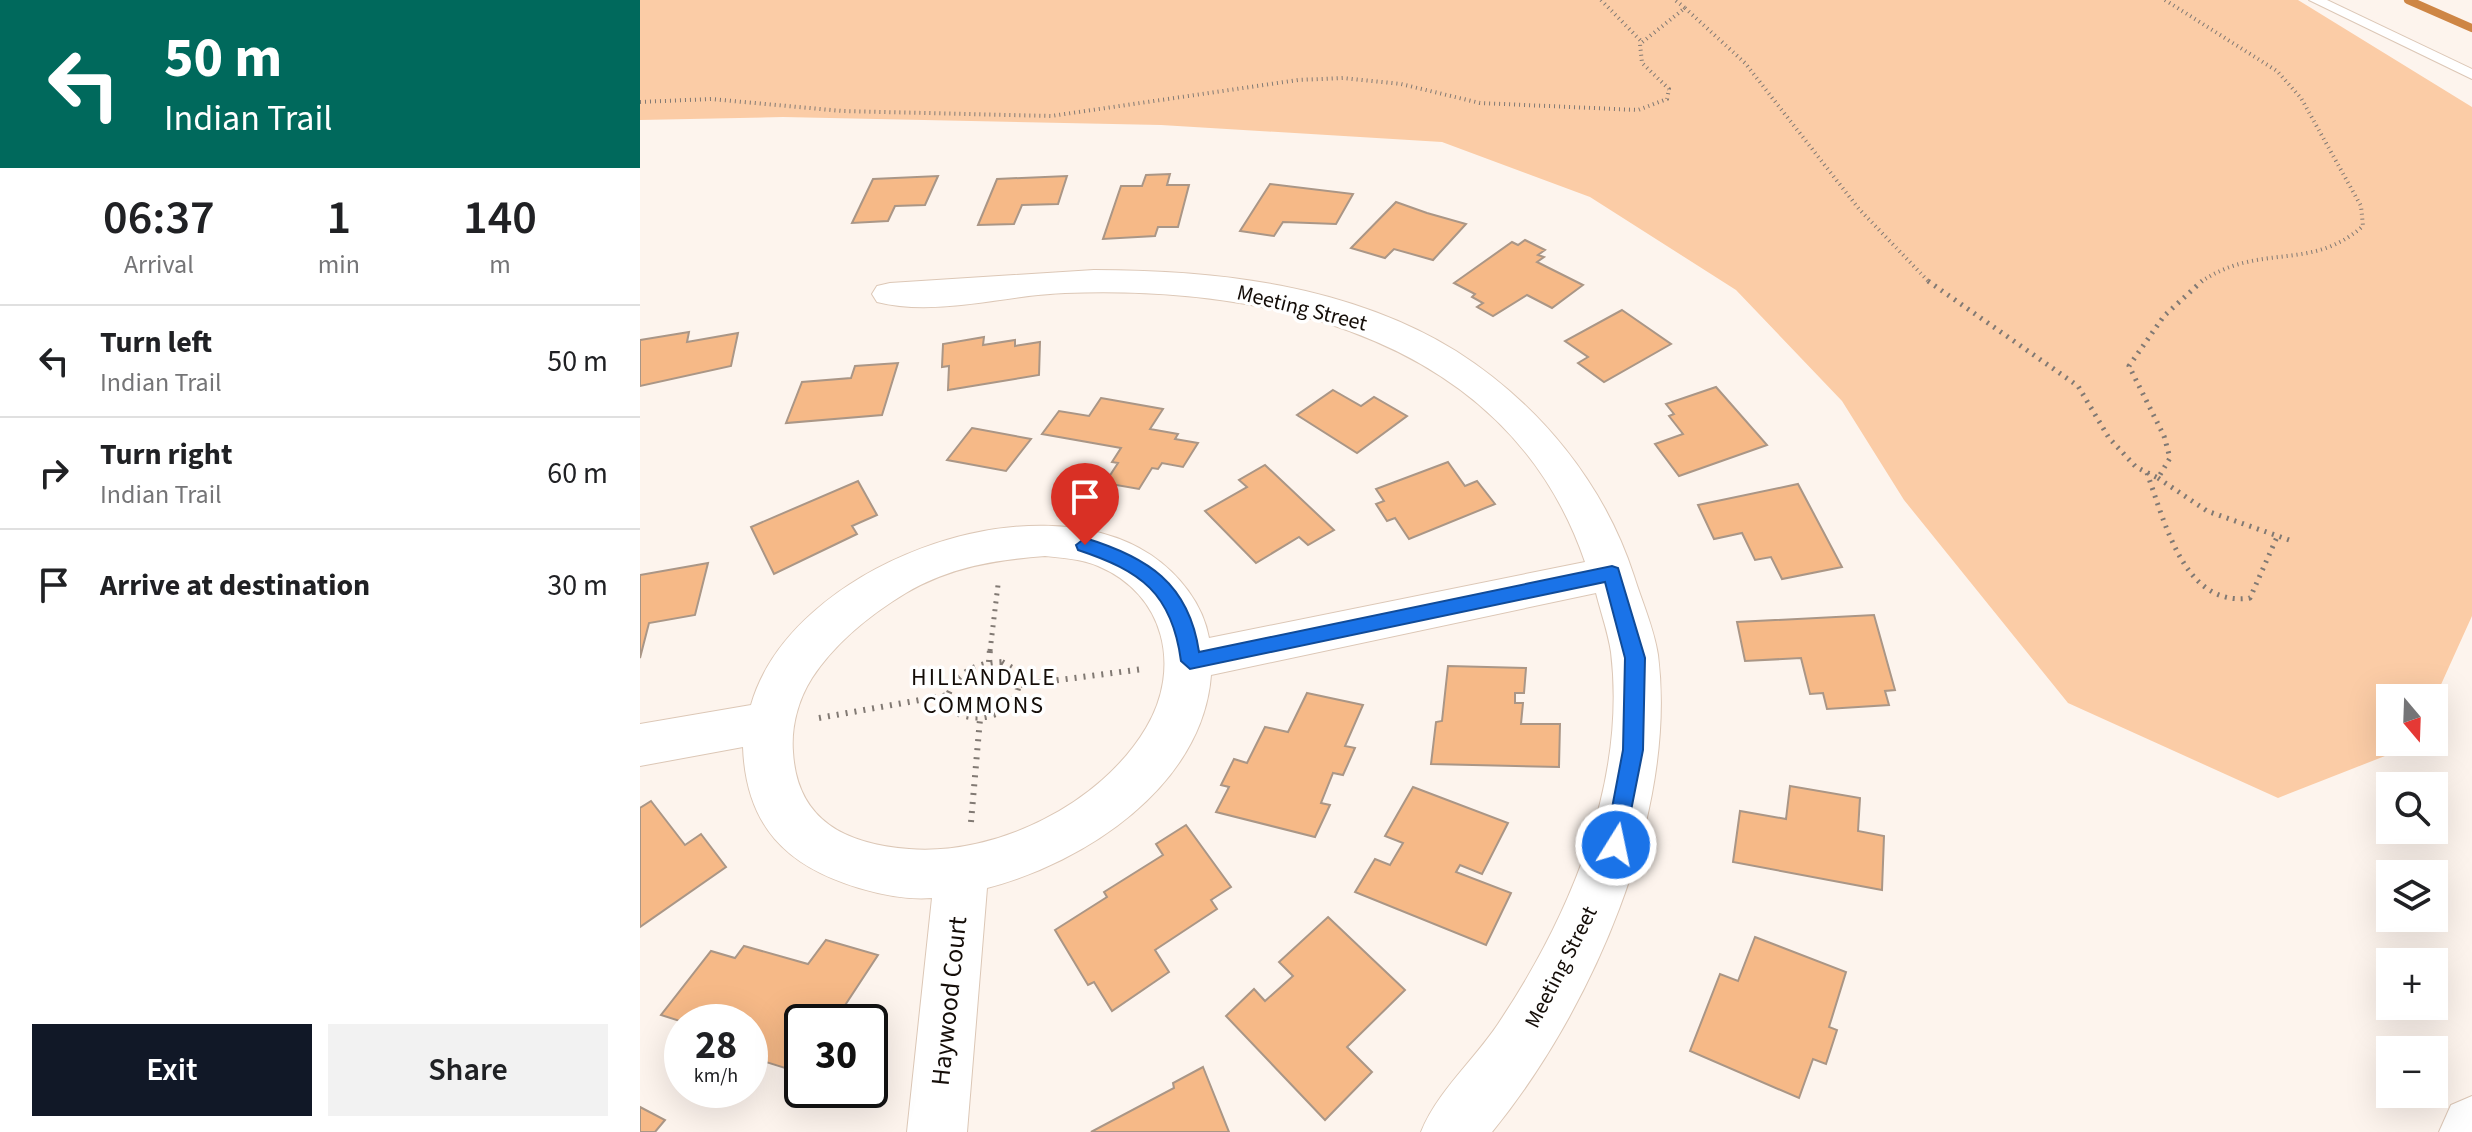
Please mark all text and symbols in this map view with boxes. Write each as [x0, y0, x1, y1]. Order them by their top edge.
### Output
text: 50 m [164, 19, 282, 98]
icon: left [32, 32, 136, 136]
text: Indian Trail [164, 93, 332, 144]
text: 06:37 [103, 184, 215, 252]
text: 1 [327, 184, 351, 252]
text: 140 [463, 184, 537, 252]
text: Arrival [124, 246, 194, 283]
text: min [318, 246, 360, 283]
text: m [489, 246, 511, 283]
street label: Meeting Street [1234, 276, 1371, 340]
text: Turn left [100, 321, 212, 364]
icon: left [32, 339, 76, 383]
text: 50 m [547, 340, 608, 383]
text: Indian Trail [100, 364, 222, 401]
text: Turn right [100, 433, 232, 476]
icon: right [32, 451, 76, 495]
text: 60 m [547, 452, 608, 495]
pin [1051, 463, 1119, 545]
icon: arrive [1063, 475, 1107, 519]
text: Indian Trail [100, 476, 222, 513]
icon: arrive [32, 563, 76, 607]
text: Arrive at destination [100, 564, 370, 607]
text: 30 m [547, 564, 608, 607]
district label: HILLANDALE COMMONS [911, 660, 1057, 723]
north arrow [2376, 684, 2448, 756]
map controls [2376, 684, 2448, 1108]
button: search [2376, 772, 2448, 844]
position arrow [1574, 803, 1658, 887]
button: layers [2376, 860, 2448, 932]
street label: Meeting Street [1517, 900, 1606, 1034]
street label: Haywood Court [922, 915, 976, 1087]
button: + [2376, 948, 2448, 1020]
speed limit sign: 30 [784, 1004, 888, 1108]
text: 28 [695, 1017, 737, 1074]
button: Exit [32, 1024, 312, 1116]
button: Share [328, 1024, 608, 1116]
button: − [2376, 1036, 2448, 1108]
text: km/h [694, 1062, 738, 1090]

